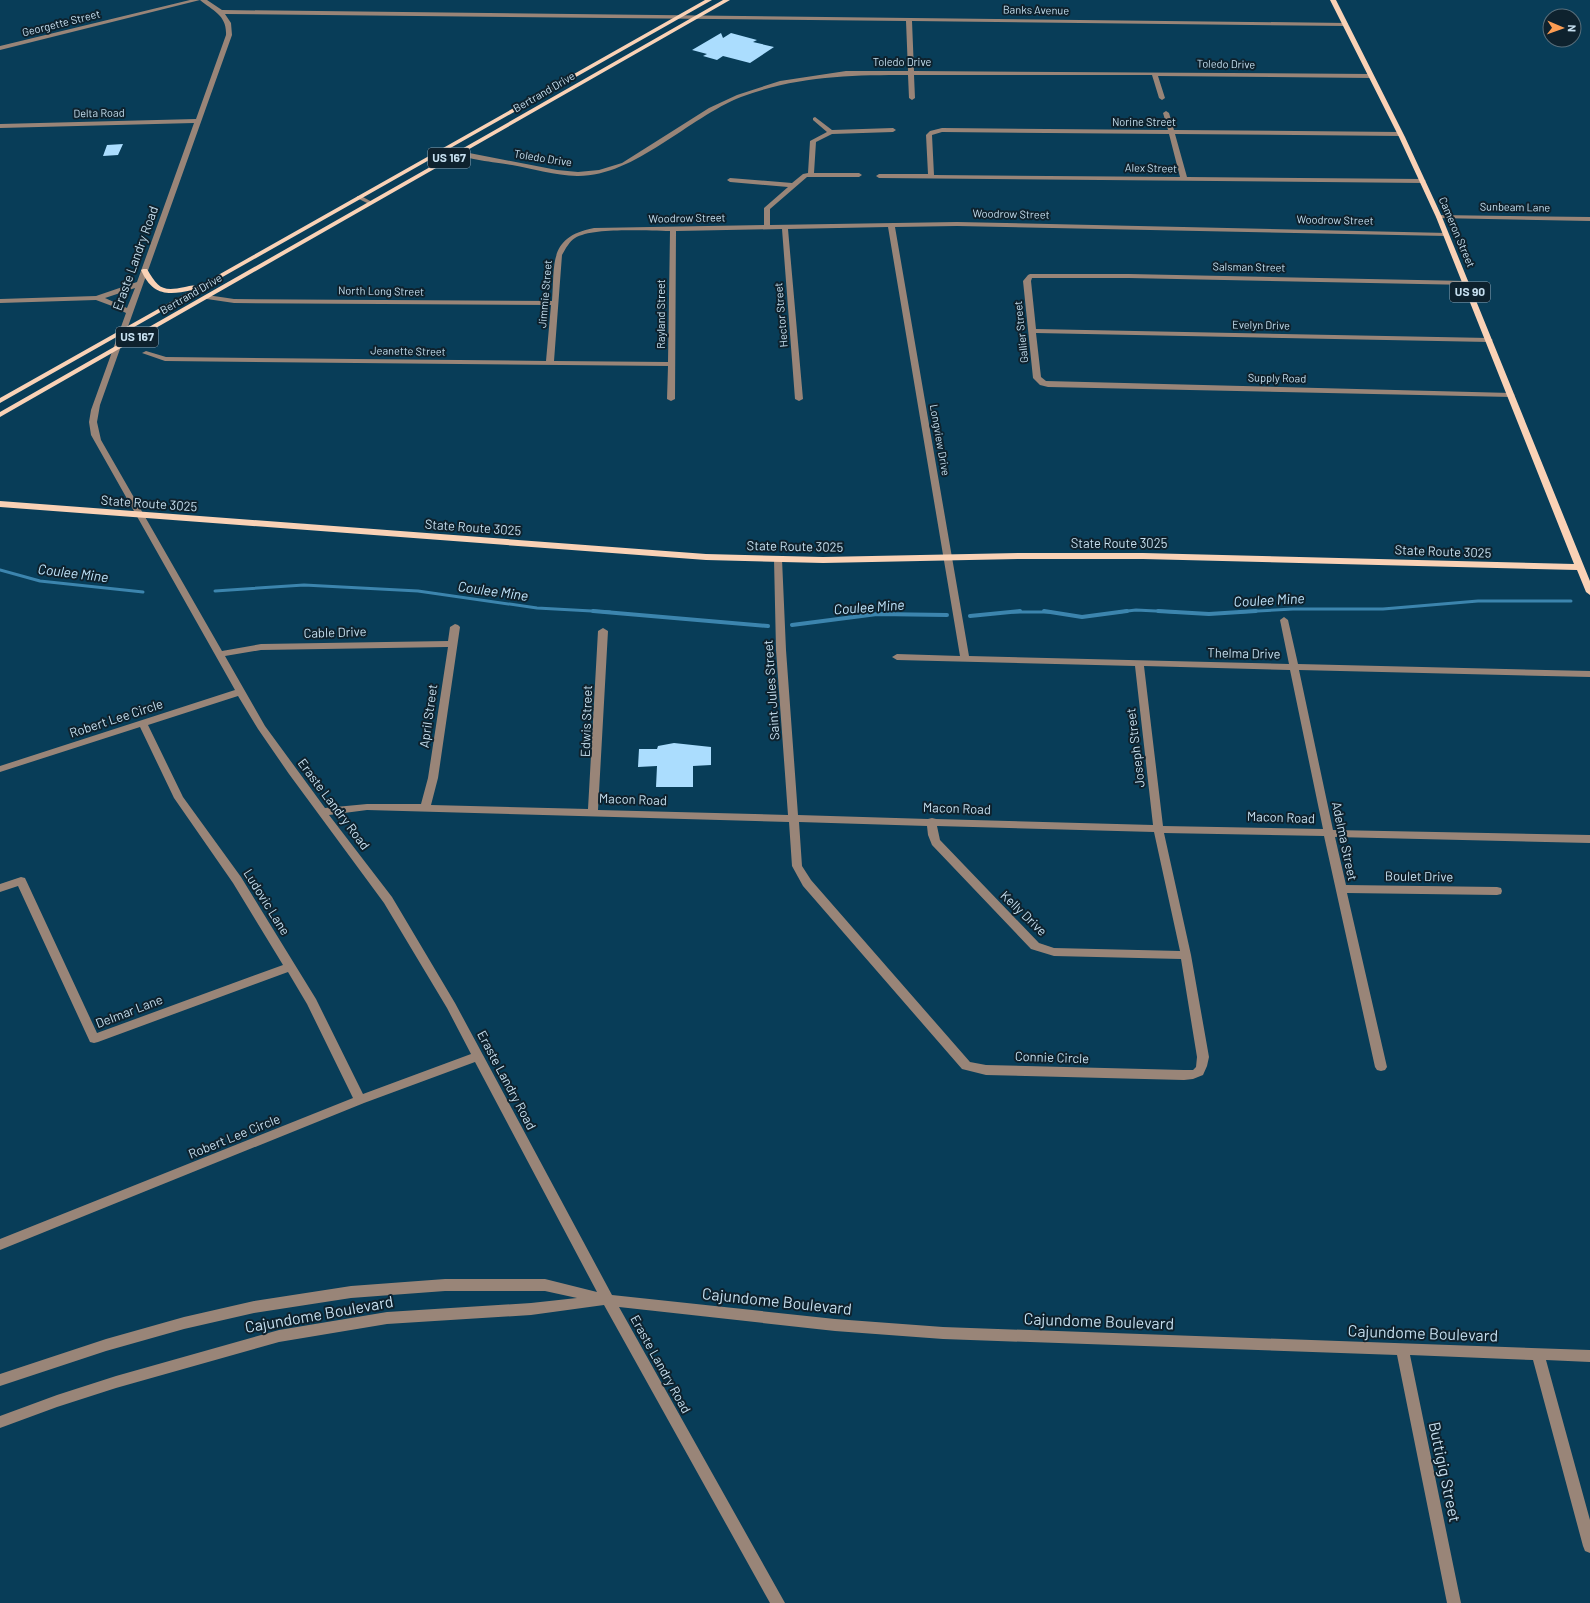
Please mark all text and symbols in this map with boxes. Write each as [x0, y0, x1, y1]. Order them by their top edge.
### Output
street label: Banks Avenue [1003, 2, 1069, 17]
street label: Georgette Street [20, 7, 101, 39]
north arrow [1542, 8, 1582, 48]
text: N [1566, 24, 1579, 32]
street label: Toledo Drive [873, 55, 931, 68]
street label: Toledo Drive [1197, 56, 1256, 71]
street label: Bertrand Drive [511, 69, 577, 114]
street label: Delta Road [73, 106, 125, 119]
street label: Norine Street [1112, 115, 1176, 128]
street label: Toledo Drive [513, 147, 573, 169]
road number: US 167 [428, 148, 470, 168]
street label: Alex Street [1125, 161, 1177, 174]
street label: Cameron Street [1437, 195, 1478, 269]
street label: Sunbeam Lane [1480, 199, 1550, 214]
street label: Eraste Landry Road [109, 204, 161, 312]
street label: Woodrow Street [972, 206, 1050, 221]
street label: Woodrow Street [648, 210, 726, 225]
street label: Woodrow Street [1296, 212, 1374, 227]
street label: Jimmie Street [535, 259, 554, 329]
street label: Salsman Street [1213, 259, 1285, 274]
street label: Bertrand Drive [158, 271, 224, 316]
street label: Rayland Street [654, 279, 667, 349]
street label: Hector Street [771, 282, 790, 348]
road number: US 90 [1450, 282, 1490, 302]
street label: North Long Street [338, 283, 424, 298]
street label: Gallier Street [1011, 300, 1030, 364]
street label: Evelyn Drive [1232, 317, 1290, 332]
road number: US 167 [116, 327, 158, 347]
street label: Jeanette Street [370, 343, 446, 358]
street label: Supply Road [1248, 370, 1306, 385]
street label: Longview Drive [928, 403, 953, 477]
street label: State Route 3025 [100, 492, 198, 514]
street label: State Route 3025 [424, 516, 522, 538]
street label: State Route 3025 [1071, 535, 1168, 551]
street label: State Route 3025 [747, 537, 844, 555]
street label: State Route 3025 [1394, 541, 1492, 561]
water label: Coulee Mine [37, 560, 109, 585]
water label: Coulee Mine [457, 577, 529, 604]
water label: Coulee Mine [1233, 589, 1305, 610]
water label: Coulee Mine [833, 596, 905, 617]
street label: Cable Drive [303, 623, 367, 641]
street label: Saint Jules Street [760, 639, 782, 741]
street label: Thelma Drive [1207, 644, 1281, 662]
street label: April Street [416, 683, 440, 749]
street label: Edwis Street [577, 685, 595, 757]
street label: Robert Lee Circle [67, 695, 165, 741]
street label: Joseph Street [1122, 707, 1148, 789]
street label: Eraste Landry Road [295, 755, 373, 853]
street label: Macon Road [599, 790, 667, 808]
street label: Macon Road [923, 799, 991, 817]
street label: Adelma Street [1329, 800, 1361, 882]
street label: Macon Road [1247, 808, 1315, 826]
street label: Ludovic Lane [240, 866, 294, 938]
street label: Boulet Drive [1385, 867, 1453, 885]
street label: Kelly Drive [998, 887, 1051, 939]
street label: Delmar Lane [93, 991, 165, 1031]
street label: Eraste Landry Road [474, 1028, 540, 1132]
street label: Connie Circle [1015, 1048, 1090, 1066]
street label: Robert Lee Circle [186, 1110, 282, 1162]
street label: Cajundome Boulevard [701, 1283, 853, 1318]
street label: Cajundome Boulevard [243, 1291, 395, 1336]
street label: Cajundome Boulevard [1023, 1308, 1175, 1333]
street label: Eraste Landry Road [627, 1312, 695, 1416]
street label: Cajundome Boulevard [1347, 1320, 1499, 1345]
street label: Buttigig Street [1426, 1420, 1465, 1524]

